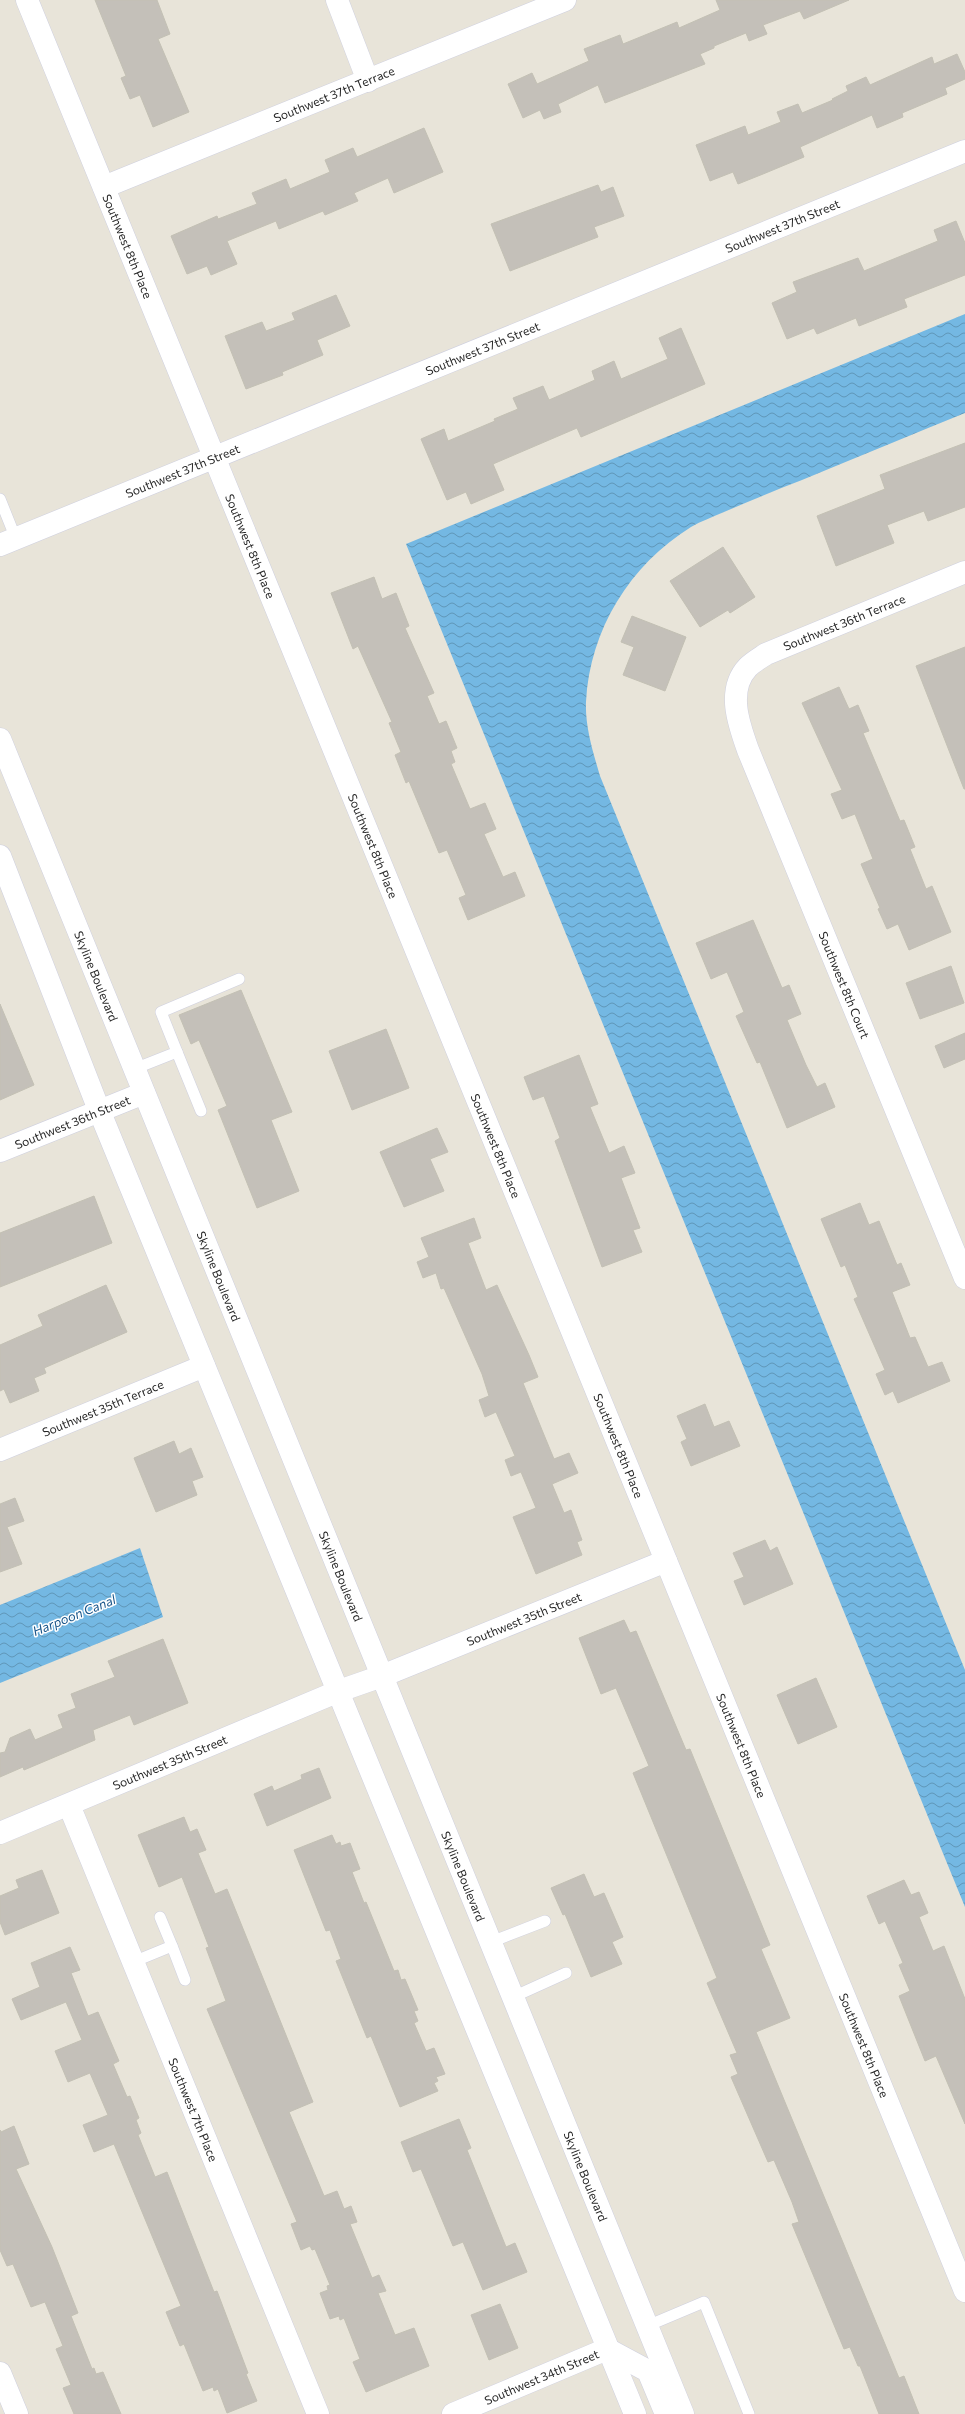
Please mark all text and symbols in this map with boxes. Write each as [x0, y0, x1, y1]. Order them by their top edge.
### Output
street label: Southwest 37th Terrace [271, 63, 396, 125]
street label: Southwest 8th Place [100, 192, 155, 300]
street label: Southwest 37th Street [723, 196, 842, 255]
street label: Southwest 37th Street [423, 318, 542, 378]
street label: Southwest 37th Street [123, 441, 242, 500]
street label: Southwest 8th Place [223, 492, 278, 600]
street label: Southwest 36th Terrace [781, 591, 907, 653]
street label: Southwest 8th Place [346, 792, 401, 900]
street label: Skyline Boulevard [72, 929, 121, 1023]
street label: Southwest 8th Court [816, 929, 873, 1040]
street label: Southwest 8th Place [468, 1091, 524, 1200]
street label: Southwest 36th Street [13, 1092, 132, 1151]
street label: Skyline Boulevard [194, 1229, 244, 1323]
street label: Southwest 35th Terrace [40, 1377, 165, 1439]
street label: Southwest 8th Place [591, 1391, 646, 1500]
street label: Skyline Boulevard [317, 1529, 366, 1623]
street label: Southwest 35th Street [464, 1589, 583, 1648]
water label: Harpoon Canal [30, 1591, 119, 1639]
street label: Southwest 8th Place [714, 1691, 769, 1800]
street label: Southwest 35th Street [110, 1732, 229, 1792]
street label: Skyline Boulevard [439, 1829, 488, 1923]
street label: Southwest 8th Place [837, 1991, 892, 2100]
street label: Southwest 7th Place [166, 2056, 221, 2163]
street label: Skyline Boulevard [561, 2129, 611, 2223]
street label: Southwest 34th Street [482, 2346, 601, 2407]

